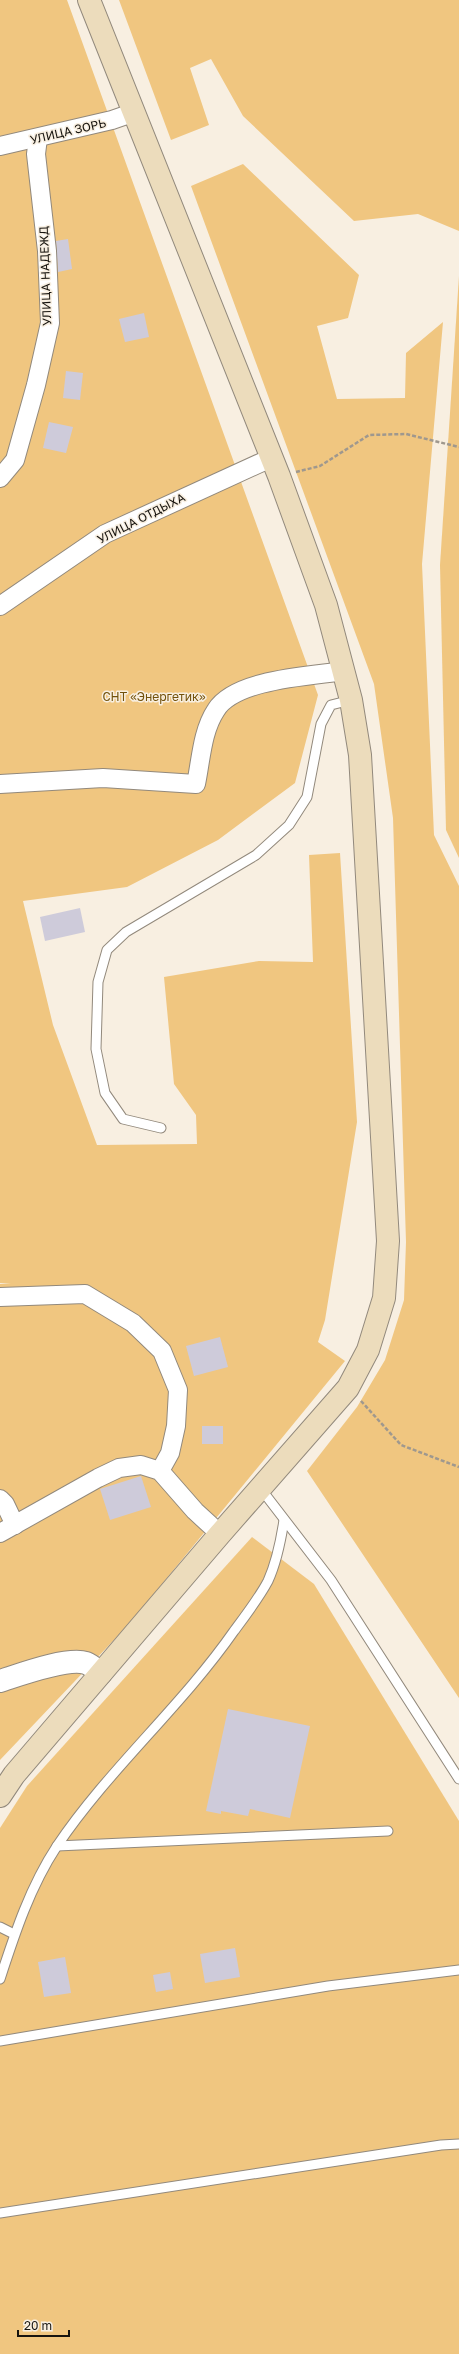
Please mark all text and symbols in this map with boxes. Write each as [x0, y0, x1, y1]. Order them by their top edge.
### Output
street label: УЛИЦА ЗОРЬ [28, 115, 108, 147]
street label: УЛИЦА НАДЕЖД [36, 226, 54, 326]
street label: УЛИЦА ОТДЫХА [94, 489, 188, 547]
park label: СНТ «Энергетик» [102, 689, 206, 704]
scale bar [18, 2312, 69, 2338]
text: 20 m [24, 2318, 52, 2333]

